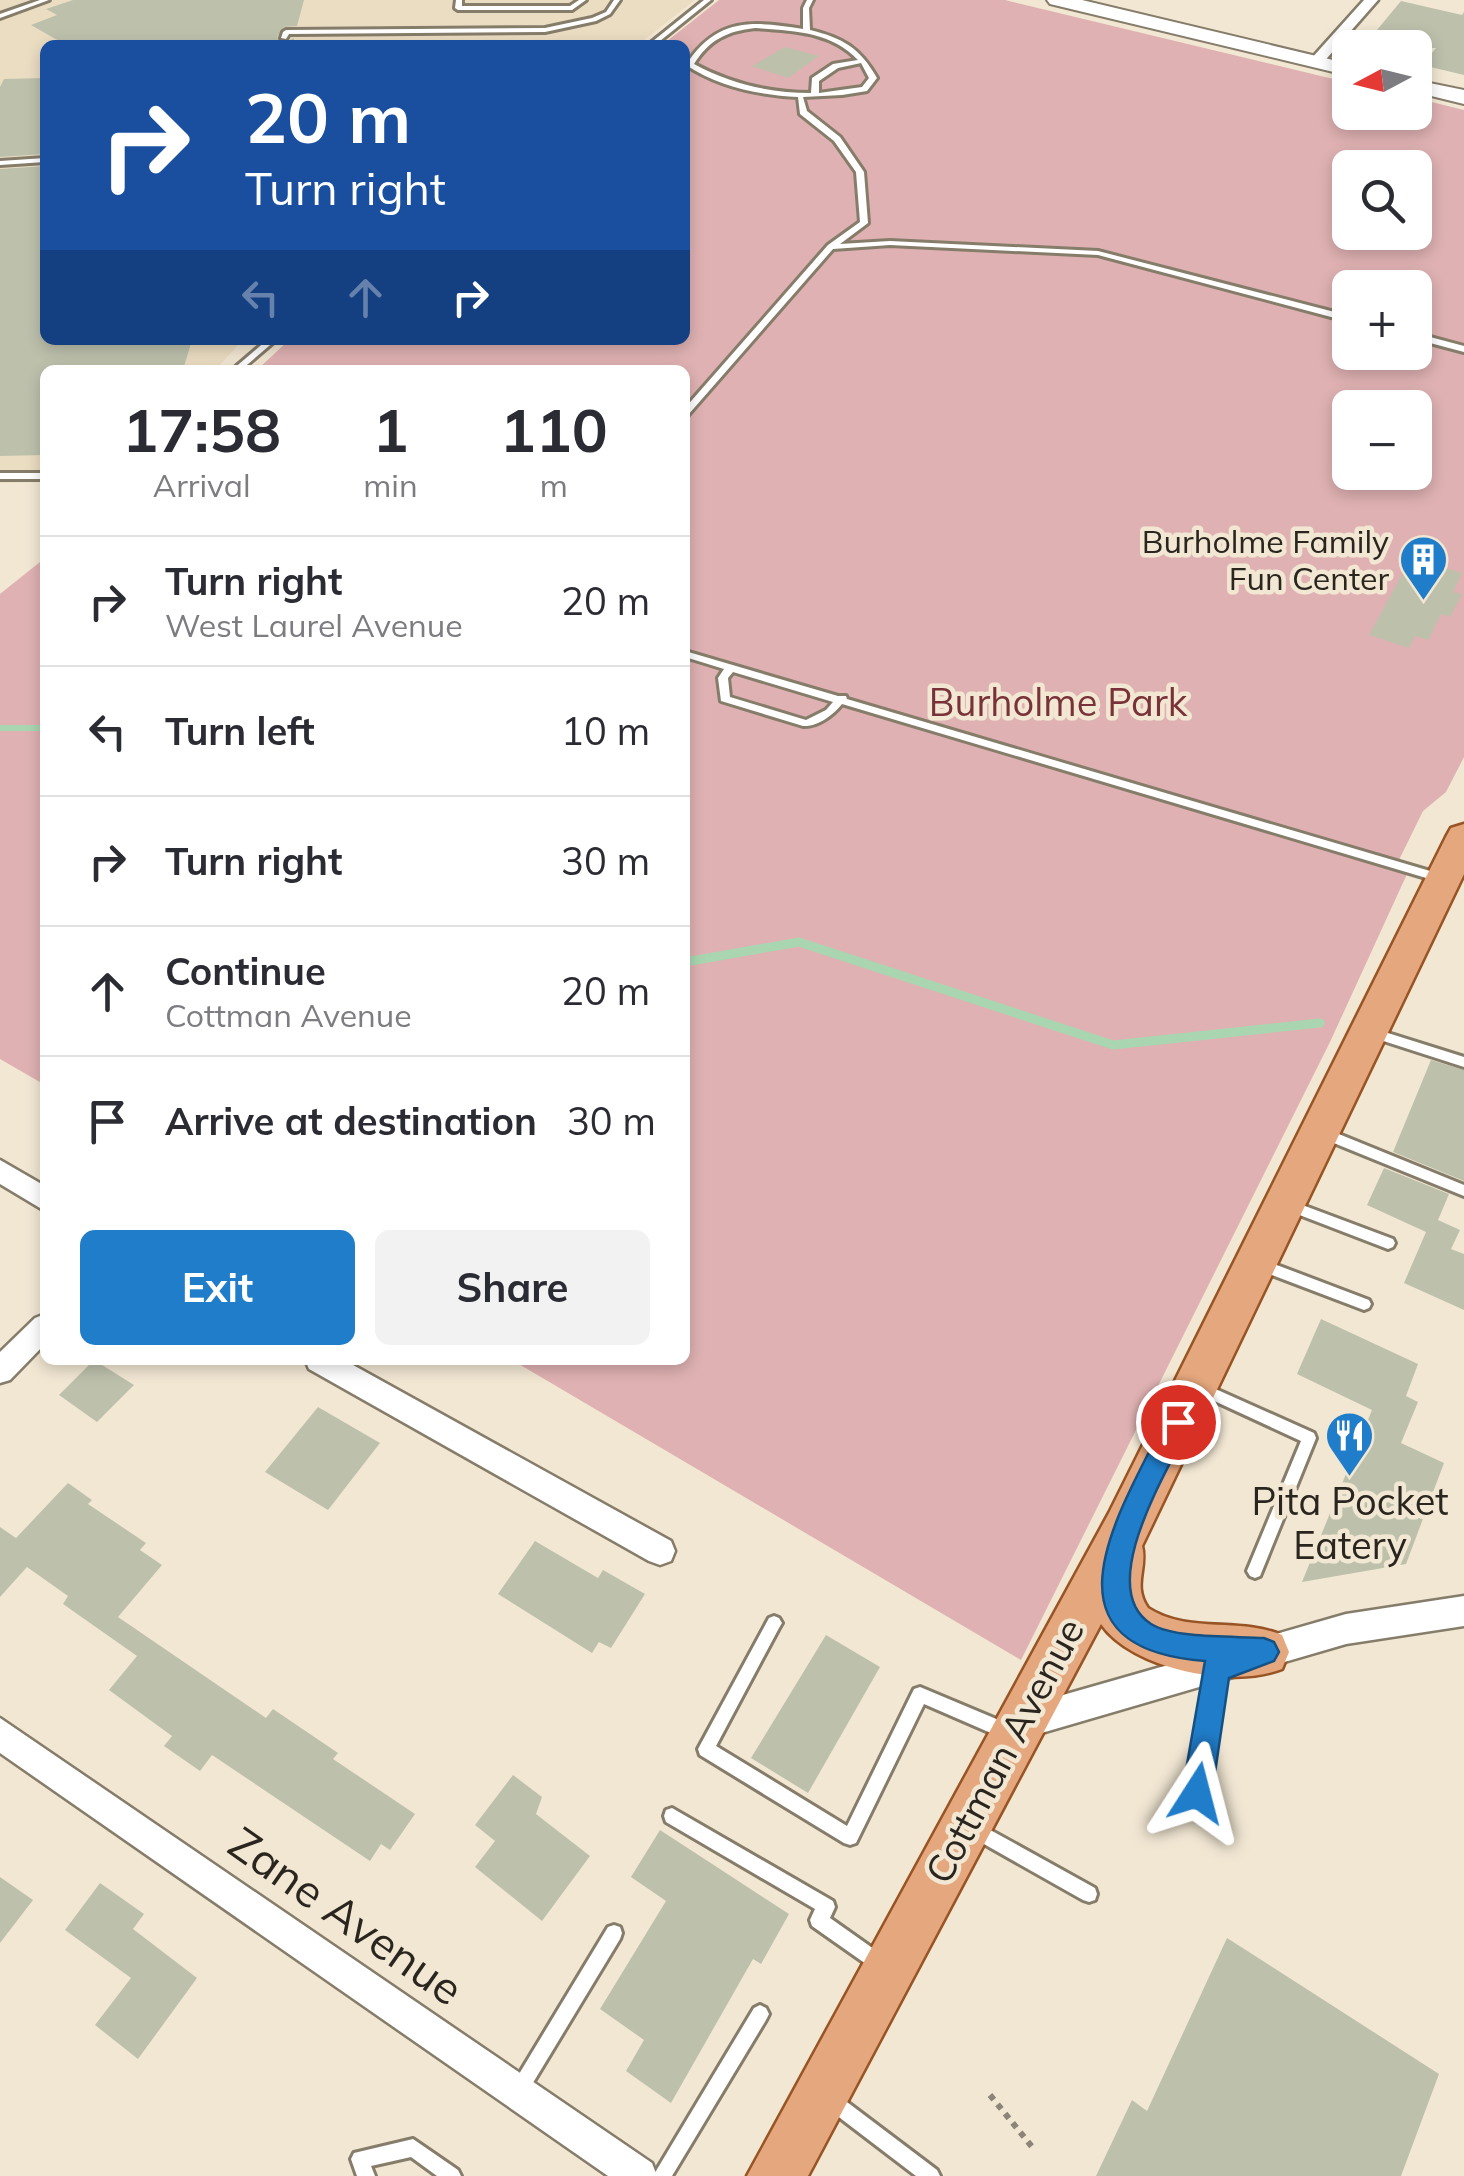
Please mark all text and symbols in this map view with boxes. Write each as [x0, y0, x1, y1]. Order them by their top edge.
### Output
north arrow [1332, 30, 1432, 130]
map controls [1332, 30, 1432, 490]
text: 20 m [245, 73, 411, 161]
icon: right [80, 80, 210, 210]
button: search [1332, 150, 1432, 250]
text: Turn right [245, 160, 446, 216]
icon: left [233, 270, 288, 325]
icon: ahead [338, 270, 393, 325]
icon: right [443, 270, 498, 325]
button: + [1332, 270, 1432, 370]
button: − [1332, 390, 1432, 490]
text: 17:58 [122, 392, 281, 467]
text: 1 [372, 392, 408, 467]
text: 110 [500, 392, 608, 467]
text: Arrival [153, 465, 251, 505]
text: min [363, 465, 418, 505]
text: m [540, 465, 568, 505]
place label: Burholme Family Fun Center [1142, 521, 1389, 598]
building icon: Burholme Family Fun Center [1398, 534, 1450, 602]
text: Turn right [165, 557, 342, 605]
icon: right [80, 574, 135, 629]
text: 20 m [561, 577, 650, 625]
text: West Laurel Avenue [165, 605, 463, 645]
park label: Burholme Park [929, 678, 1188, 726]
icon: left [80, 704, 135, 759]
text: Turn left [165, 707, 315, 755]
text: 10 m [561, 707, 650, 755]
icon: right [80, 834, 135, 889]
text: Turn right [165, 837, 342, 885]
text: 30 m [561, 837, 650, 885]
text: Continue [165, 947, 326, 995]
icon: ahead [80, 964, 135, 1019]
text: 20 m [561, 967, 650, 1015]
text: Cottman Avenue [165, 995, 412, 1035]
icon: arrive [80, 1094, 135, 1149]
text: Arrive at destination [165, 1097, 537, 1145]
text: 30 m [567, 1097, 656, 1145]
button: Exit [80, 1230, 355, 1345]
button: Share [375, 1230, 650, 1345]
pin [1136, 1380, 1221, 1465]
icon: arrive [1151, 1395, 1206, 1450]
restaurant icon: Pita Pocket Eatery [1324, 1410, 1376, 1478]
place label: Pita Pocket Eatery [1251, 1477, 1449, 1569]
street label: Cottman Avenue [914, 1610, 1094, 1891]
position arrow [1145, 1741, 1249, 1845]
street label: Zane Avenue [219, 1814, 474, 2016]

